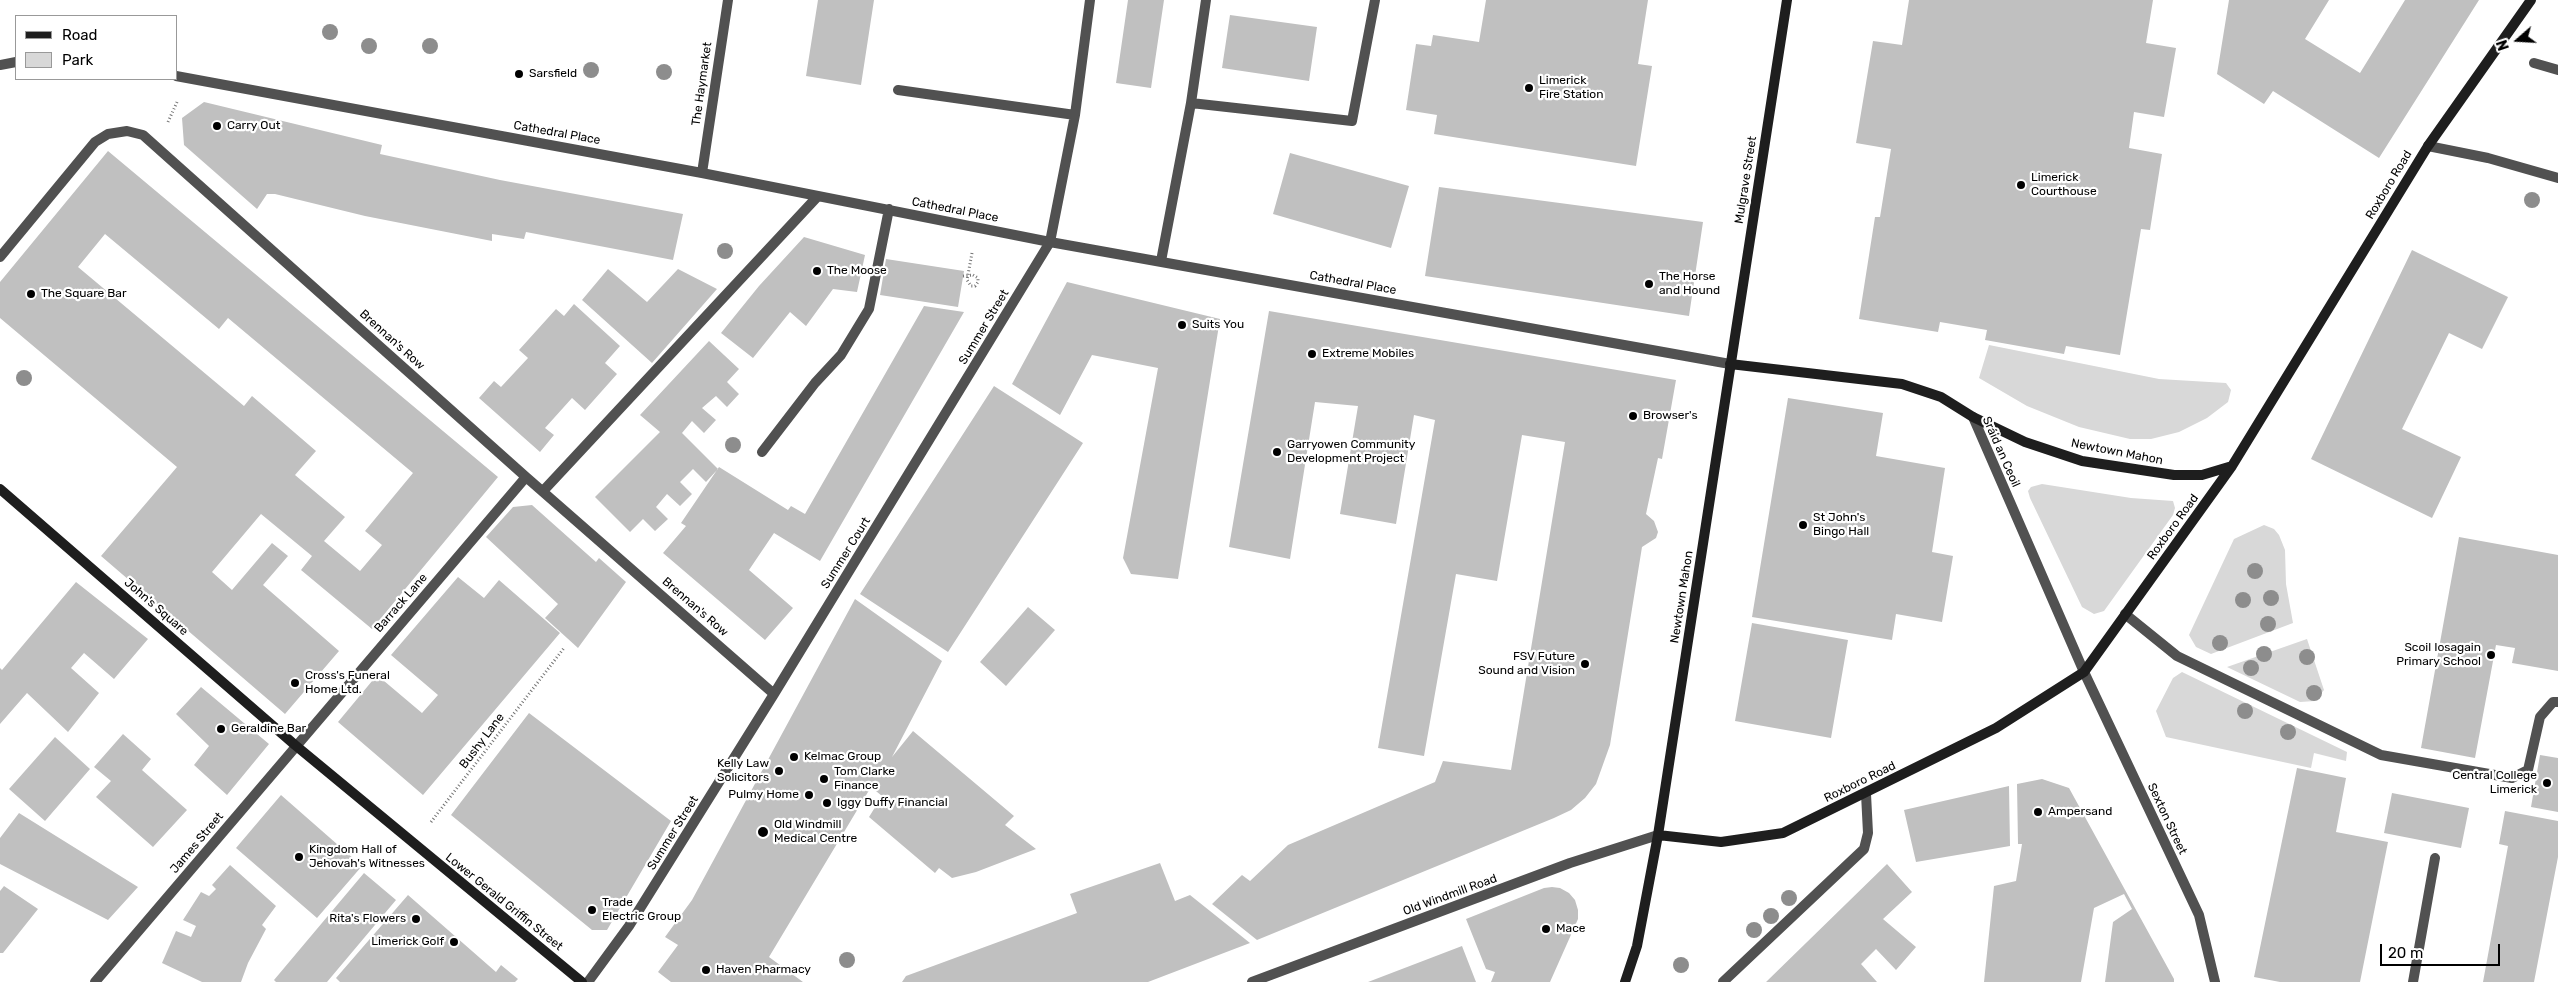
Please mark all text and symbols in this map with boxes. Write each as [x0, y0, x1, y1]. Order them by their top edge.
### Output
legend [15, 15, 178, 80]
north arrow [2493, 15, 2543, 65]
text: Road [62, 26, 98, 44]
text: N [2494, 38, 2513, 53]
street label: The Haymarket [689, 41, 715, 127]
text: Park [62, 51, 93, 69]
place label: Sarsfield [529, 67, 577, 81]
marker: Sarsfield [513, 68, 525, 80]
place label: Limerick Fire Station [1539, 74, 1603, 102]
marker: Limerick Fire Station [1523, 82, 1535, 94]
street label: Cathedral Place [512, 118, 602, 148]
place label: Carry Out [227, 119, 280, 133]
marker: Carry Out [211, 120, 223, 132]
street label: Mulgrave Street [1732, 135, 1760, 225]
street label: Roxboro Road [2363, 148, 2415, 222]
place label: Limerick Courthouse [2031, 171, 2097, 199]
marker: Limerick Courthouse [2015, 179, 2027, 191]
street label: Cathedral Place [910, 195, 1000, 225]
place label: The Moose [827, 264, 887, 278]
marker: The Moose [811, 265, 823, 277]
street label: Cathedral Place [1308, 268, 1398, 298]
place label: The Horse and Hound [1659, 270, 1720, 298]
marker: The Horse and Hound [1643, 278, 1655, 290]
place label: The Square Bar [41, 287, 126, 301]
street label: Summer Street [956, 287, 1012, 367]
marker: The Square Bar [25, 288, 37, 300]
street label: Brennan's Row [356, 307, 428, 373]
place label: Suits You [1192, 318, 1244, 332]
marker: Suits You [1176, 319, 1188, 331]
place label: Extreme Mobiles [1322, 347, 1414, 361]
marker: Extreme Mobiles [1306, 348, 1318, 360]
place label: Browser's [1643, 409, 1698, 423]
marker: Browser's [1627, 410, 1639, 422]
street label: Sráid an Ceoil [1979, 414, 2023, 490]
street label: Newtown Mahon [2070, 436, 2164, 468]
place label: Garryowen Community Development Project [1287, 438, 1415, 466]
marker: Garryowen Community Development Project [1271, 446, 1283, 458]
street label: Roxboro Road [2144, 491, 2202, 563]
place label: St John's Bingo Hall [1813, 511, 1869, 539]
street label: Summer Court [818, 515, 874, 591]
marker: St John's Bingo Hall [1797, 519, 1809, 531]
street label: Newtown Mahon [1668, 550, 1696, 644]
street label: Barrack Lane [371, 571, 431, 635]
street label: Brennan's Row [659, 574, 731, 640]
street label: John's Square [121, 575, 191, 639]
place label: Scoil Iosagain Primary School [2396, 641, 2481, 669]
marker: Scoil Iosagain Primary School [2485, 649, 2497, 661]
place label: FSV Future Sound and Vision [1478, 650, 1575, 678]
marker: FSV Future Sound and Vision [1579, 658, 1591, 670]
place label: Cross's Funeral Home Ltd. [305, 669, 390, 697]
marker: Cross's Funeral Home Ltd. [289, 677, 301, 689]
street label: Bushy Lane [457, 711, 507, 771]
place label: Geraldine Bar [231, 722, 306, 736]
marker: Geraldine Bar [215, 723, 227, 735]
place label: Kelmac Group [804, 750, 881, 764]
marker: Kelmac Group [788, 751, 800, 763]
place label: Kelly Law Solicitors [717, 757, 769, 785]
street label: Roxboro Road [1822, 758, 1898, 806]
marker: Kelly Law Solicitors [773, 765, 785, 777]
place label: Tom Clarke Finance [834, 765, 895, 793]
place label: Central College Limerick [2452, 769, 2537, 797]
marker: Tom Clarke Finance [818, 773, 830, 785]
marker: Central College Limerick [2541, 777, 2553, 789]
street label: Sexton Street [2144, 781, 2190, 857]
place label: Pulmy Home [728, 788, 799, 802]
marker: Pulmy Home [803, 789, 815, 801]
street label: Summer Street [644, 793, 702, 873]
place label: Iggy Duffy Financial [837, 796, 948, 810]
marker: Iggy Duffy Financial [821, 797, 833, 809]
place label: Ampersand [2048, 805, 2112, 819]
marker: Ampersand [2032, 806, 2044, 818]
street label: James Street [167, 810, 227, 876]
place label: Old Windmill Medical Centre [774, 818, 857, 846]
marker: Old Windmill Medical Centre [756, 825, 770, 839]
place label: Kingdom Hall of Jehovah's Witnesses [309, 843, 425, 871]
street label: Lower Gerald Griffin Street [442, 850, 566, 954]
marker: Kingdom Hall of Jehovah's Witnesses [293, 851, 305, 863]
street label: Old Windmill Road [1401, 871, 1499, 919]
place label: Trade Electric Group [602, 896, 681, 924]
marker: Trade Electric Group [586, 904, 598, 916]
place label: Rita's Flowers [329, 912, 406, 926]
marker: Rita's Flowers [410, 913, 422, 925]
place label: Mace [1556, 922, 1585, 936]
marker: Mace [1540, 923, 1552, 935]
scale bar [2383, 934, 2503, 966]
place label: Limerick Golf [371, 935, 444, 949]
marker: Limerick Golf [448, 936, 460, 948]
text: 20 m [2388, 944, 2423, 962]
place label: Haven Pharmacy [716, 963, 811, 977]
marker: Haven Pharmacy [700, 964, 712, 976]

